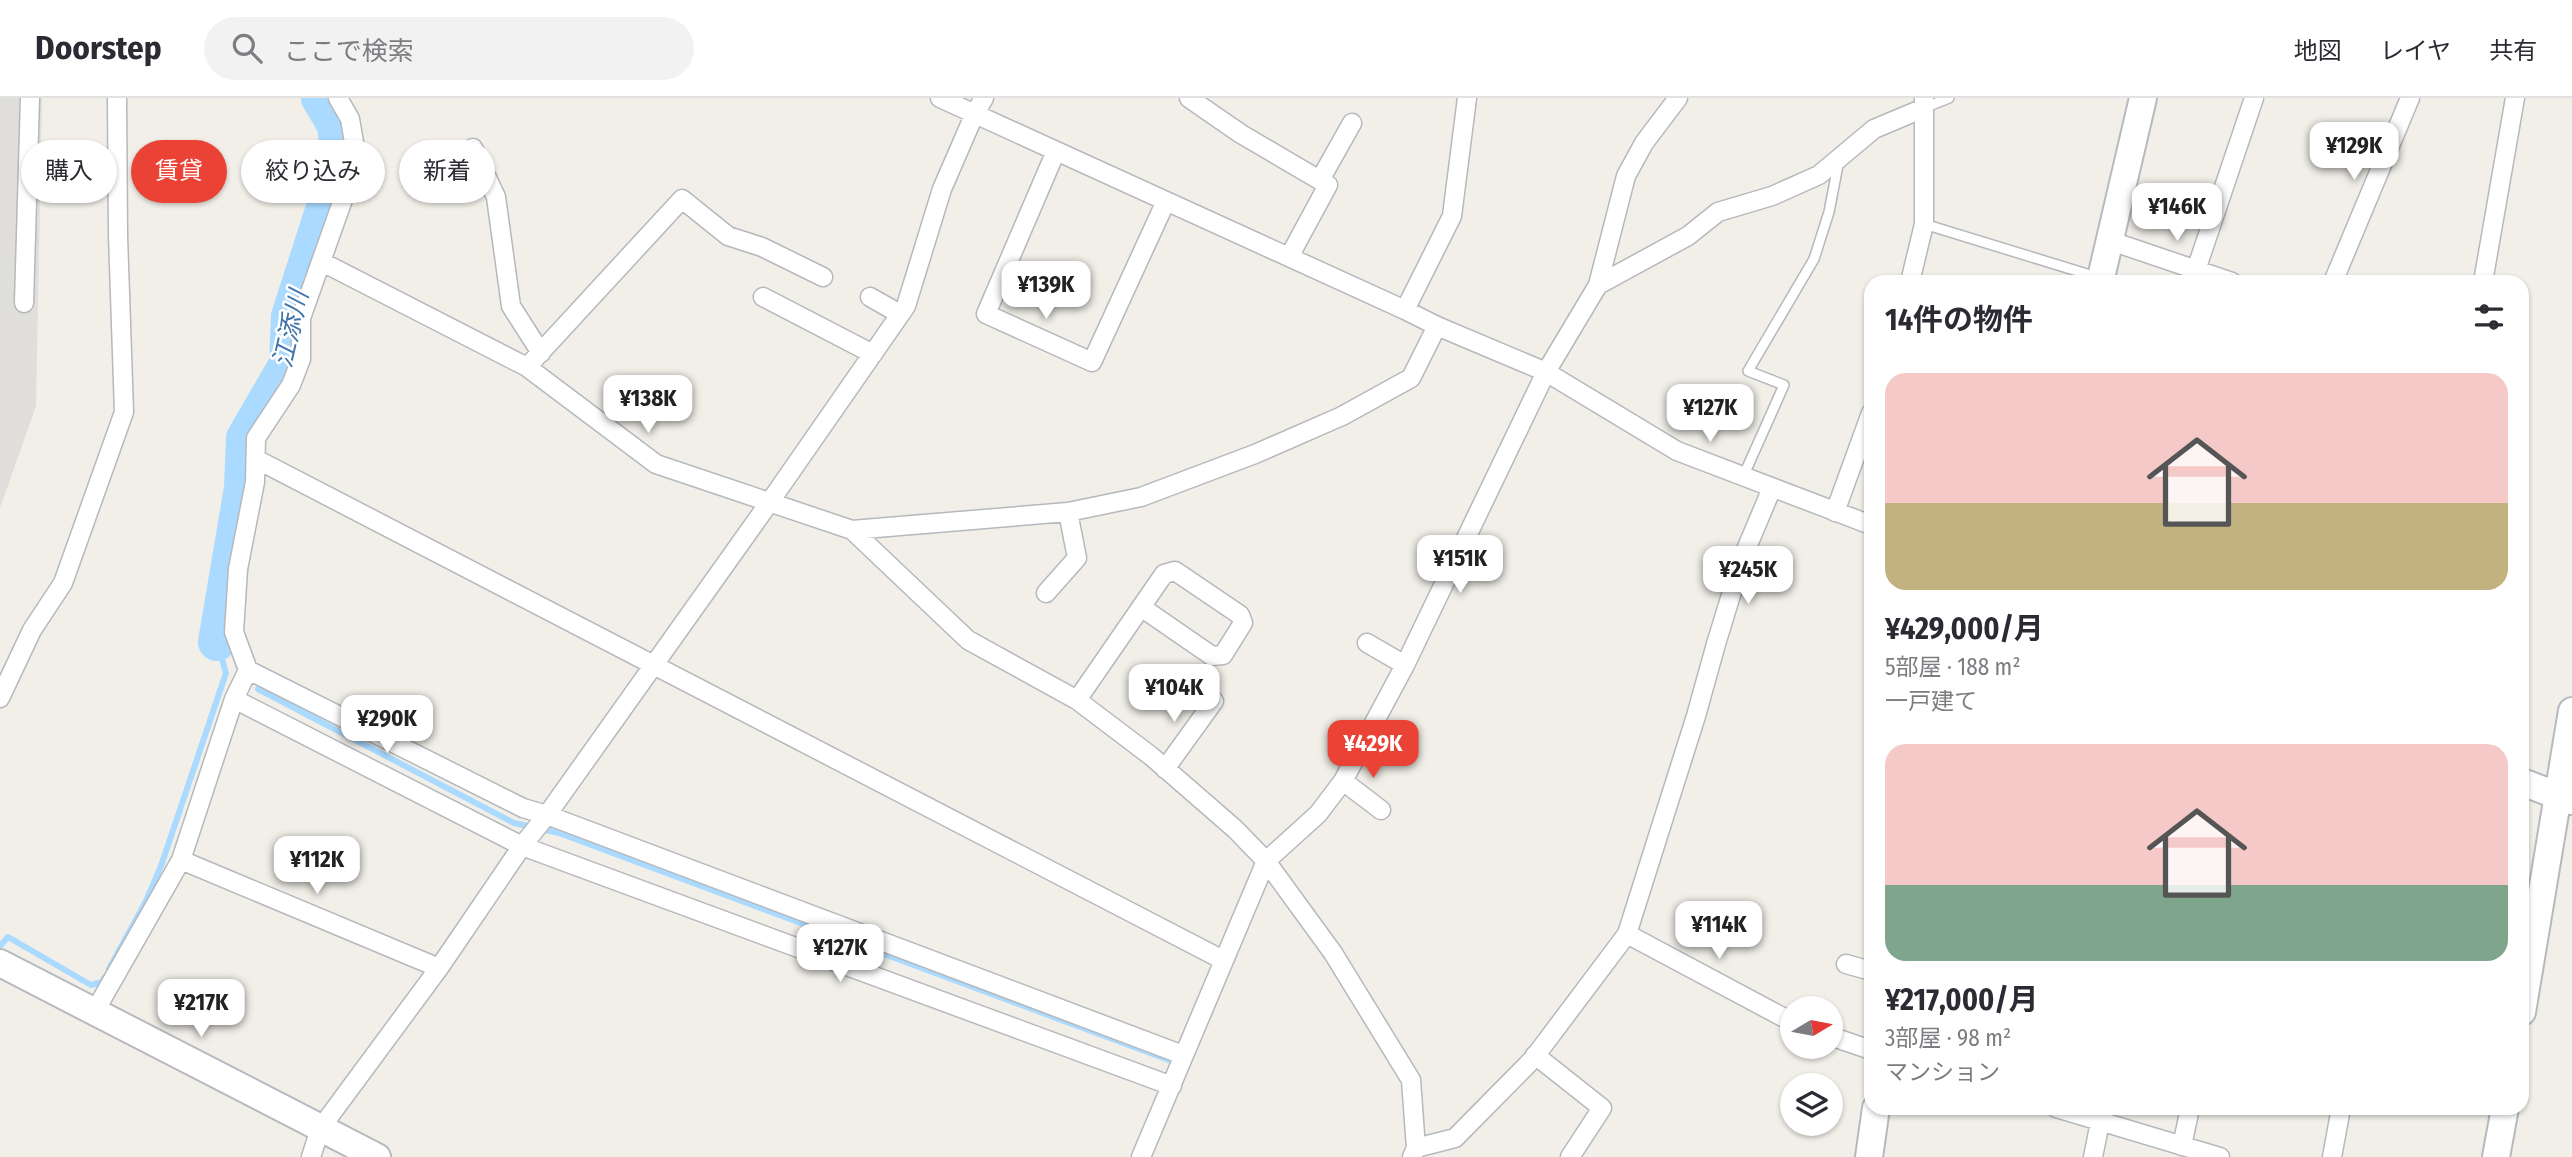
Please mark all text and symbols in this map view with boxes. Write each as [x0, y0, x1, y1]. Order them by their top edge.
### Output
search box [204, 17, 694, 80]
text: Doorstep [35, 28, 162, 68]
icon: search [228, 29, 266, 67]
text: ここで検索 [284, 36, 414, 67]
text: 地図 [2294, 37, 2342, 65]
text: レイヤ [2380, 37, 2451, 65]
text: 共有 [2489, 37, 2537, 65]
pin: ¥129K [2305, 122, 2403, 182]
text: ¥129K [2326, 131, 2382, 159]
chip: 購入 [21, 140, 117, 203]
chip: 賃貸 [131, 140, 227, 203]
chip: 絞り込み [241, 140, 385, 203]
chip: 新着 [399, 140, 495, 203]
pin: ¥146K [2128, 184, 2226, 243]
text: ¥146K [2148, 192, 2206, 220]
pin: ¥139K [997, 262, 1095, 321]
text: ¥139K [1018, 270, 1074, 298]
water label: 江添川 [267, 285, 316, 370]
icon: filters [2470, 298, 2508, 336]
text: 14件の物件 [1885, 302, 2033, 338]
pin: ¥138K [599, 376, 697, 435]
text: ¥138K [619, 384, 677, 412]
pin: ¥127K [1661, 384, 1759, 444]
text: ¥127K [1683, 393, 1737, 421]
icon: home [2134, 419, 2260, 545]
pin: ¥151K [1411, 536, 1509, 595]
text: ¥151K [1433, 544, 1487, 572]
pin: ¥245K [1699, 546, 1797, 606]
text: ¥245K [1719, 555, 1777, 583]
text: ¥429,000/月 [1885, 611, 2044, 647]
text: 5部屋 · 188 m² [1885, 653, 2021, 681]
pin: ¥104K [1125, 664, 1223, 724]
text: ¥104K [1145, 673, 1203, 701]
text: 一戸建て [1885, 687, 1977, 715]
pin: ¥290K [338, 696, 436, 755]
text: ¥290K [357, 704, 417, 732]
pin: ¥429K [1324, 720, 1422, 780]
text: ¥429K [1344, 729, 1402, 757]
icon: home [2134, 790, 2260, 916]
pin: ¥112K [268, 836, 366, 896]
text: ¥112K [290, 845, 344, 873]
pin: ¥114K [1670, 902, 1768, 961]
text: ¥114K [1691, 910, 1747, 938]
pin: ¥127K [791, 924, 889, 984]
text: ¥127K [813, 933, 867, 961]
pin: ¥217K [152, 979, 250, 1039]
text: ¥217,000/月 [1885, 982, 2038, 1018]
text: ¥217K [174, 988, 228, 1016]
north arrow [1780, 996, 1843, 1059]
map controls [1780, 996, 1843, 1136]
text: 3部屋 · 98 m² [1885, 1024, 2011, 1052]
text: マンション [1885, 1058, 2000, 1086]
button: layers [1780, 1073, 1843, 1136]

